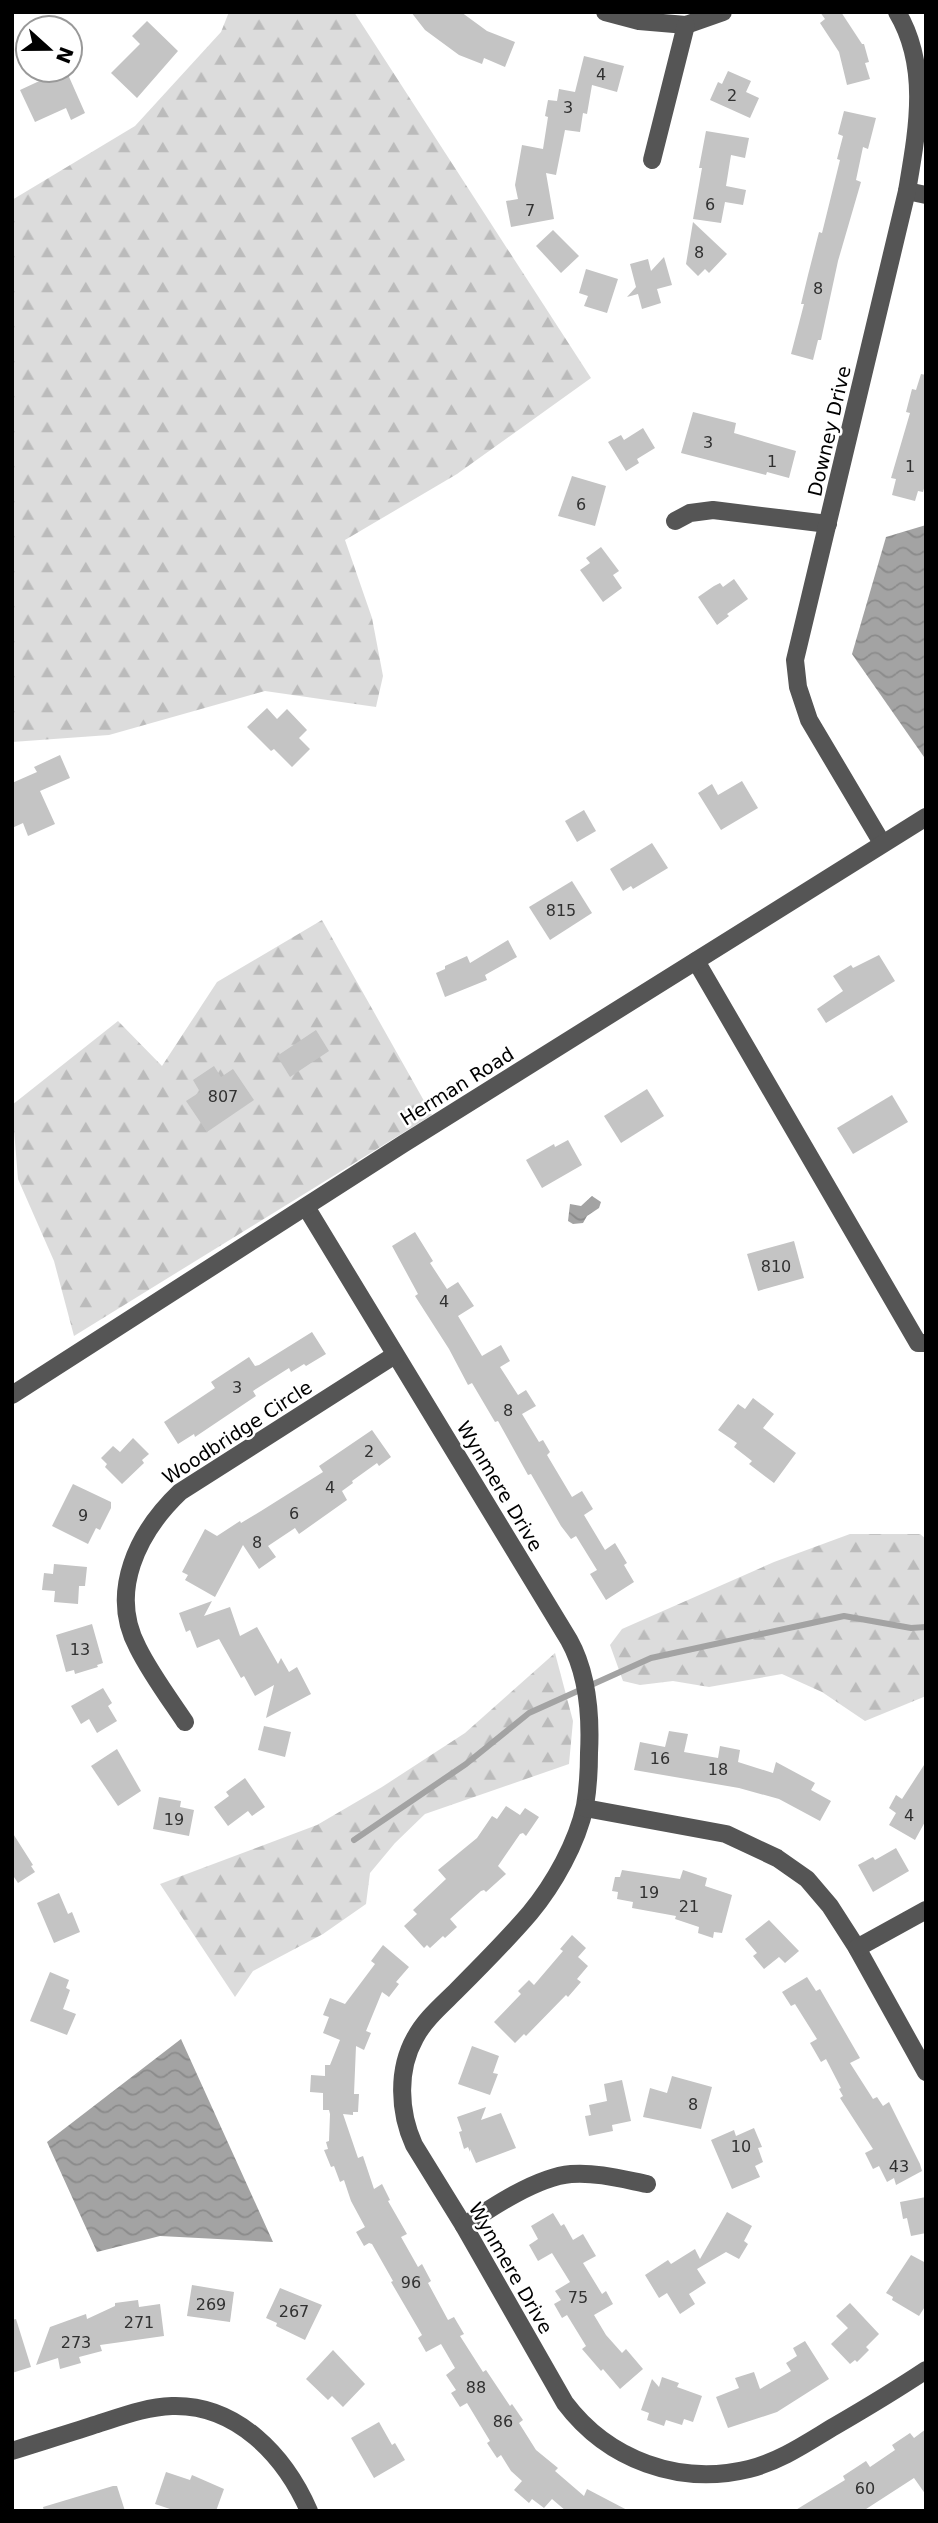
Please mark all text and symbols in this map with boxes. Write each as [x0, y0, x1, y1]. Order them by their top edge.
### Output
north arrow [14, 14, 84, 84]
text: N [52, 44, 78, 66]
house number: 4 [596, 65, 606, 84]
house number: 2 [727, 86, 737, 105]
house number: 3 [563, 98, 573, 117]
house number: 6 [705, 195, 715, 214]
house number: 7 [525, 201, 535, 220]
house number: 8 [694, 243, 704, 262]
house number: 8 [813, 279, 823, 298]
street label: Downey Drive [803, 364, 855, 498]
house number: 3 [703, 433, 713, 452]
house number: 1 [767, 452, 777, 471]
house number: 1 [905, 457, 915, 476]
house number: 6 [576, 495, 586, 514]
house number: 815 [546, 901, 576, 920]
street label: Herman Road [396, 1042, 518, 1130]
house number: 807 [208, 1087, 238, 1106]
house number: 810 [761, 1257, 791, 1276]
house number: 4 [439, 1292, 449, 1311]
street label: Woodbridge Circle [158, 1376, 316, 1488]
house number: 3 [232, 1378, 242, 1397]
house number: 8 [503, 1401, 513, 1420]
street label: Wynmere Drive [453, 1417, 547, 1555]
house number: 2 [364, 1442, 374, 1461]
house number: 4 [325, 1478, 335, 1497]
house number: 6 [289, 1504, 299, 1523]
house number: 9 [78, 1506, 88, 1525]
house number: 8 [252, 1533, 262, 1552]
house number: 13 [70, 1640, 90, 1659]
house number: 16 [650, 1749, 670, 1768]
house number: 18 [708, 1760, 728, 1779]
house number: 4 [904, 1806, 914, 1825]
house number: 19 [164, 1810, 184, 1829]
house number: 19 [639, 1883, 659, 1902]
house number: 21 [679, 1897, 699, 1916]
house number: 8 [688, 2095, 698, 2114]
house number: 10 [731, 2137, 751, 2156]
house number: 43 [889, 2157, 909, 2176]
street label: Wynmere Drive [465, 2199, 557, 2337]
house number: 96 [401, 2273, 421, 2292]
house number: 75 [568, 2288, 588, 2307]
house number: 269 [196, 2295, 226, 2314]
house number: 267 [279, 2302, 309, 2321]
house number: 271 [124, 2313, 154, 2332]
house number: 273 [61, 2333, 91, 2352]
house number: 88 [466, 2378, 486, 2397]
house number: 86 [493, 2412, 513, 2431]
house number: 60 [855, 2479, 875, 2498]

